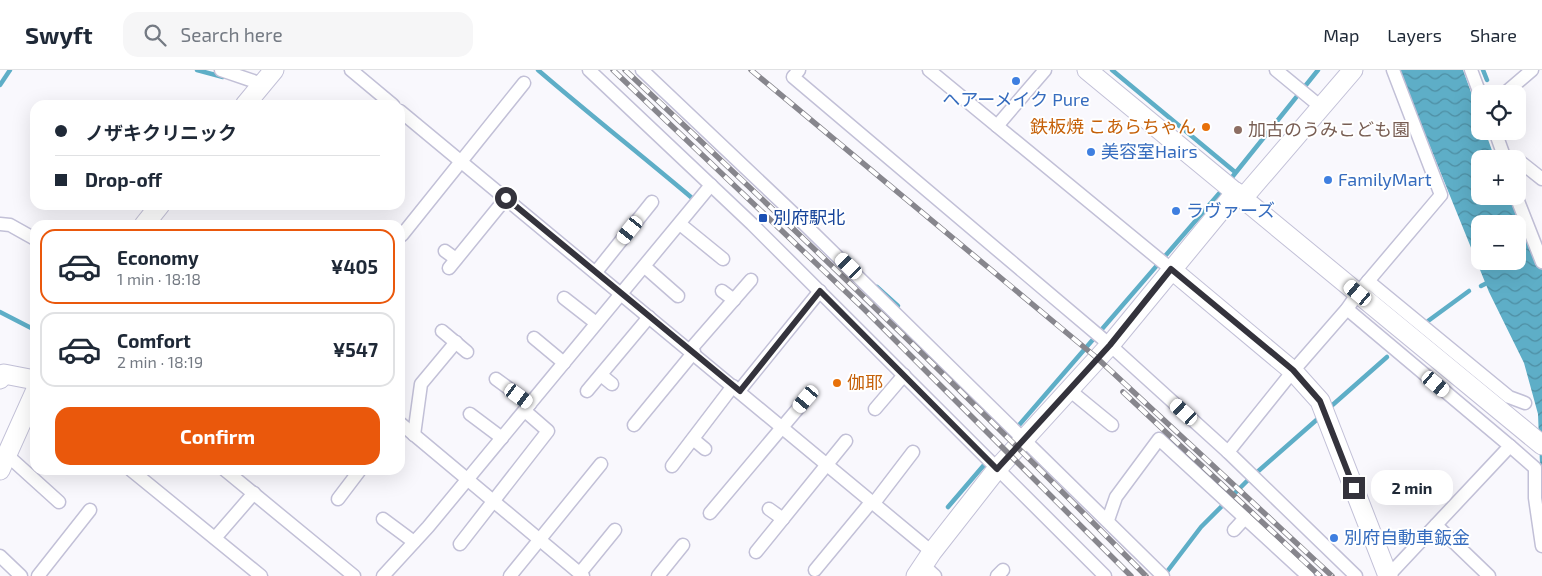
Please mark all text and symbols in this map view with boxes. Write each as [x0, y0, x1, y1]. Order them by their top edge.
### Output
search box [123, 12, 473, 57]
text: Swyft [25, 20, 93, 49]
icon: search [141, 21, 169, 49]
text: Search here [181, 23, 283, 46]
text: Map [1323, 24, 1359, 46]
text: Layers [1387, 24, 1442, 46]
text: Share [1470, 24, 1517, 46]
marker: ヘアーメイク Pure [1010, 75, 1022, 87]
map controls [1471, 85, 1526, 270]
button: locate [1471, 85, 1526, 140]
place label: ヘアーメイク Pure [942, 88, 1090, 110]
place label: 鉄板焼 こあらちゃん [1030, 115, 1196, 137]
place label: 加古のうみこども園 [1248, 118, 1410, 140]
text: ノザキクリニック [85, 121, 237, 144]
marker: 鉄板焼 こあらちゃん [1200, 121, 1212, 133]
marker: 加古のうみこども園 [1232, 124, 1244, 136]
place label: 美容室Hairs [1101, 140, 1198, 162]
marker: 美容室Hairs [1085, 146, 1097, 158]
button: + [1471, 150, 1526, 205]
text: Drop-off [85, 168, 162, 191]
place label: FamilyMart [1338, 168, 1432, 190]
marker: FamilyMart [1322, 174, 1334, 186]
route start [495, 187, 517, 209]
place label: ラヴァーズ [1186, 199, 1275, 221]
marker: ラヴァーズ [1170, 205, 1182, 217]
place label: 別府駅北 [773, 206, 845, 228]
marker: 別府駅北 [757, 212, 769, 224]
car [614, 214, 645, 246]
button: − [1471, 215, 1526, 270]
icon: car [57, 244, 102, 289]
text: Economy [117, 246, 199, 269]
car [832, 250, 865, 282]
text: ¥405 [331, 255, 378, 278]
text: 1 min · 18:18 [117, 269, 201, 288]
car [1341, 278, 1374, 308]
icon: car [57, 327, 102, 372]
text: Comfort [117, 329, 191, 352]
text: ¥547 [333, 338, 378, 361]
text: 2 min · 18:19 [117, 352, 203, 371]
car [1419, 369, 1452, 399]
place label: 伽耶 [847, 371, 883, 393]
marker: 伽耶 [831, 377, 843, 389]
car [502, 381, 535, 411]
car [790, 383, 821, 415]
car [1167, 396, 1200, 428]
button: Confirm [55, 407, 380, 465]
callout: 2 min [1372, 470, 1454, 506]
route end [1343, 477, 1365, 499]
text: 2 min [1392, 478, 1432, 497]
place label: 別府自動車鈑金 [1344, 526, 1470, 548]
marker: 別府自動車鈑金 [1328, 532, 1340, 544]

